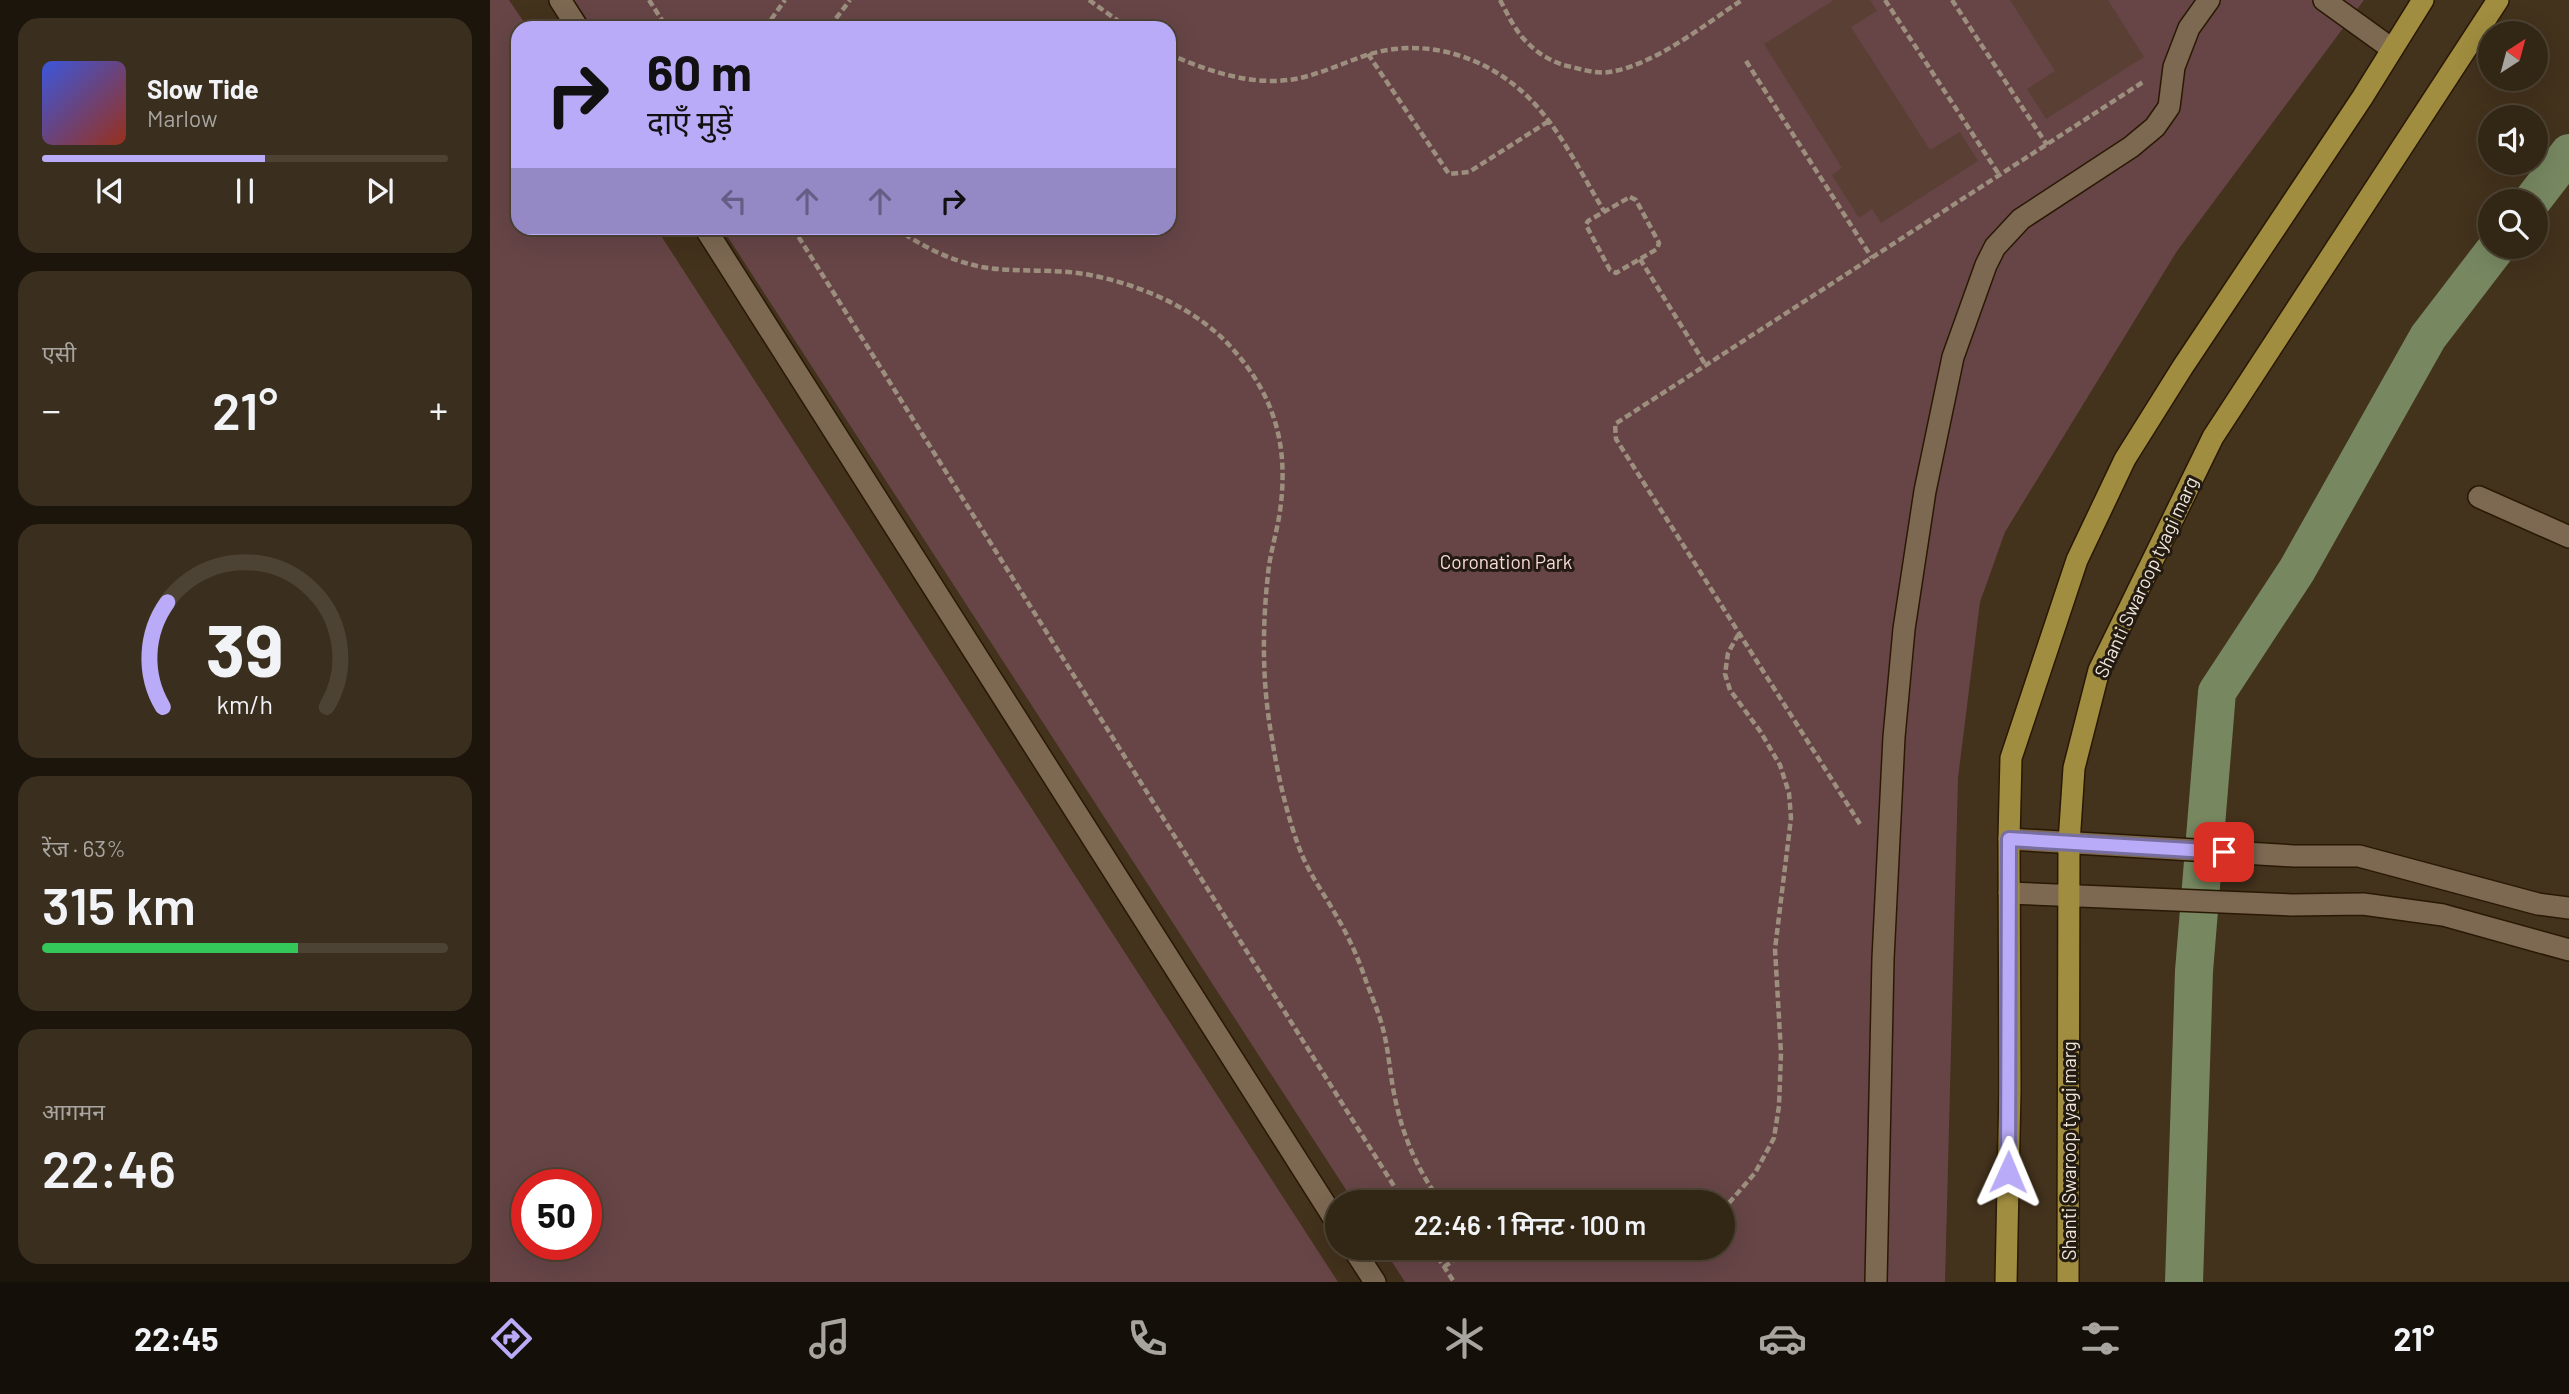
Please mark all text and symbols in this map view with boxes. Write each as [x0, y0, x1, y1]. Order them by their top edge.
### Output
north arrow [2478, 21, 2548, 91]
map controls [2478, 21, 2548, 259]
text: 60 m [647, 42, 752, 101]
icon: right [532, 49, 623, 140]
text: Slow Tide [147, 73, 259, 104]
text: दाएँ मुड़ें [647, 102, 733, 140]
text: Marlow [147, 104, 218, 132]
button: sound [2478, 105, 2548, 175]
icon: previous [91, 172, 129, 210]
icon: pause [226, 172, 264, 210]
icon: next [361, 172, 399, 210]
icon: left [715, 182, 753, 220]
icon: ahead [788, 182, 826, 220]
icon: ahead [861, 182, 899, 220]
icon: right [934, 182, 972, 220]
button: search [2478, 189, 2548, 259]
text: एसी [42, 339, 76, 367]
text: 21° [212, 378, 278, 440]
text: − [42, 386, 61, 432]
text: + [429, 386, 448, 432]
street label: Shanti Swaroop tyagi marg [2089, 473, 2202, 681]
park label: Coronation Park [1440, 550, 1572, 573]
text: 39 [206, 604, 284, 692]
text: km/h [217, 689, 273, 719]
pin [2194, 822, 2254, 882]
icon: arrive [2205, 833, 2243, 871]
text: रेंज · 63% [42, 834, 126, 862]
text: 315 km [42, 873, 196, 935]
street label: Shanti Swaroop tyagi marg [2057, 1041, 2080, 1261]
text: आगमन [42, 1097, 105, 1125]
position arrow [1971, 1135, 2045, 1209]
text: 22:46 [42, 1136, 176, 1198]
speed limit sign: 50 [511, 1169, 602, 1260]
text: 22:46 · 1 मिनट · 100 m [1414, 1209, 1646, 1240]
icon: directions [487, 1314, 536, 1363]
icon: music [805, 1314, 854, 1363]
icon: phone [1123, 1314, 1172, 1363]
icon: climate [1440, 1314, 1489, 1363]
icon: car [1758, 1314, 1807, 1363]
icon: filters [2076, 1314, 2125, 1363]
text: 22:45 [134, 1319, 218, 1357]
text: 21° [2394, 1319, 2435, 1357]

